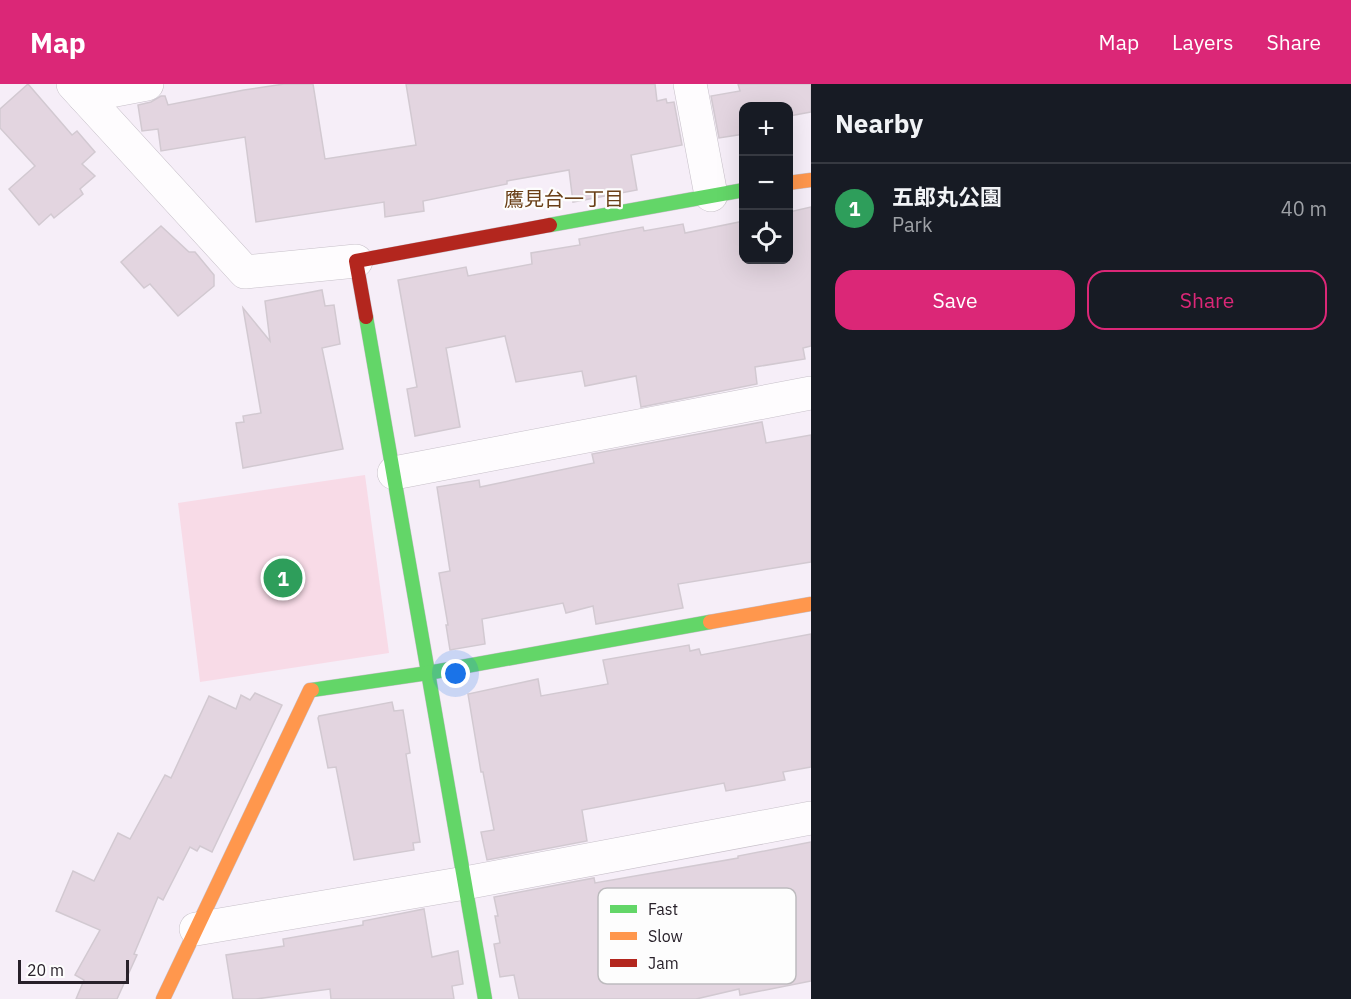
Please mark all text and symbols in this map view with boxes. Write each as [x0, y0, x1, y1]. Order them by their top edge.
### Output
text: Map [30, 24, 86, 61]
text: Map [1099, 28, 1139, 56]
text: Layers [1172, 28, 1234, 56]
text: Share [1267, 28, 1321, 56]
map controls [739, 102, 793, 264]
button: + [739, 102, 793, 156]
text: Nearby [835, 106, 923, 140]
button: − [739, 156, 793, 210]
text: 五郎丸公園 [892, 182, 1002, 211]
district label: 鷹見台一丁目 [504, 185, 624, 212]
text: 1 [849, 195, 861, 222]
text: 40 m [1281, 195, 1327, 222]
button: locate [739, 210, 793, 264]
text: Park [892, 211, 932, 238]
button: Save [835, 270, 1075, 330]
button: Share [1087, 270, 1327, 330]
pin: 1 [264, 556, 302, 600]
your location [441, 659, 470, 688]
legend [598, 888, 796, 984]
text: Fast [648, 899, 678, 919]
text: Slow [648, 926, 683, 946]
text: Jam [648, 953, 679, 973]
scale bar [18, 957, 129, 984]
text: 20 m [27, 960, 64, 980]

